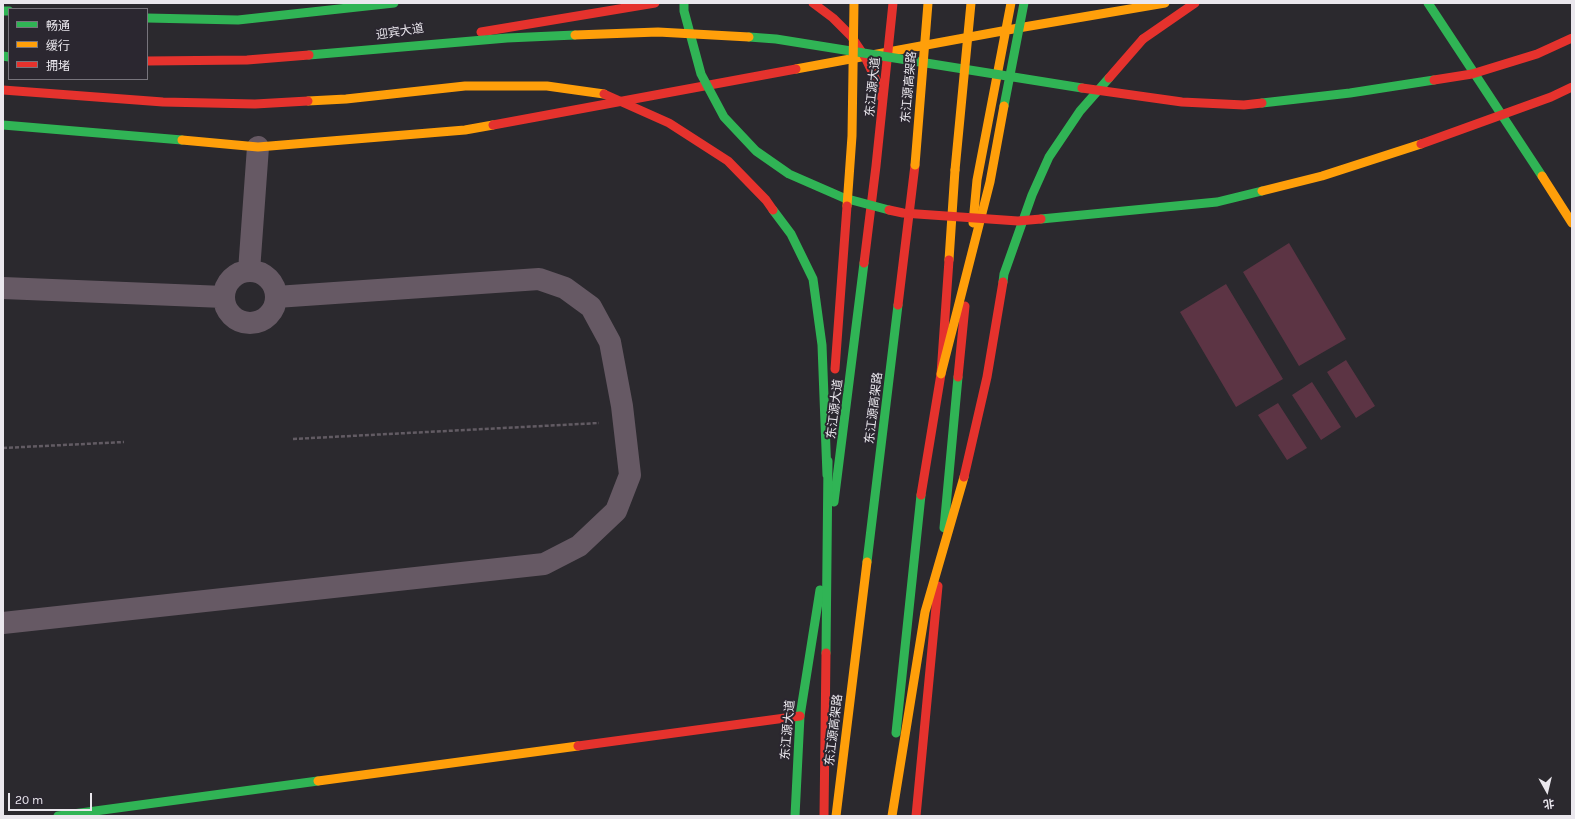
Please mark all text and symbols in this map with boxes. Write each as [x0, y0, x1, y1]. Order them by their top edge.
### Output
legend [8, 8, 148, 80]
text: 畅通 [46, 19, 70, 33]
street label: 迎宾大道 [375, 21, 425, 43]
text: 缓行 [46, 39, 70, 53]
street label: 东江源高架路 [899, 51, 919, 123]
street label: 东江源大道 [863, 56, 883, 118]
text: 拥堵 [46, 59, 70, 73]
street label: 东江源高架路 [862, 371, 886, 445]
street label: 东江源大道 [824, 378, 846, 440]
street label: 东江源高架路 [822, 693, 846, 767]
street label: 东江源大道 [778, 699, 798, 761]
north arrow [1527, 771, 1567, 811]
scale bar [10, 785, 94, 811]
text: 20 m [15, 793, 43, 807]
text: 北 [1542, 796, 1555, 811]

